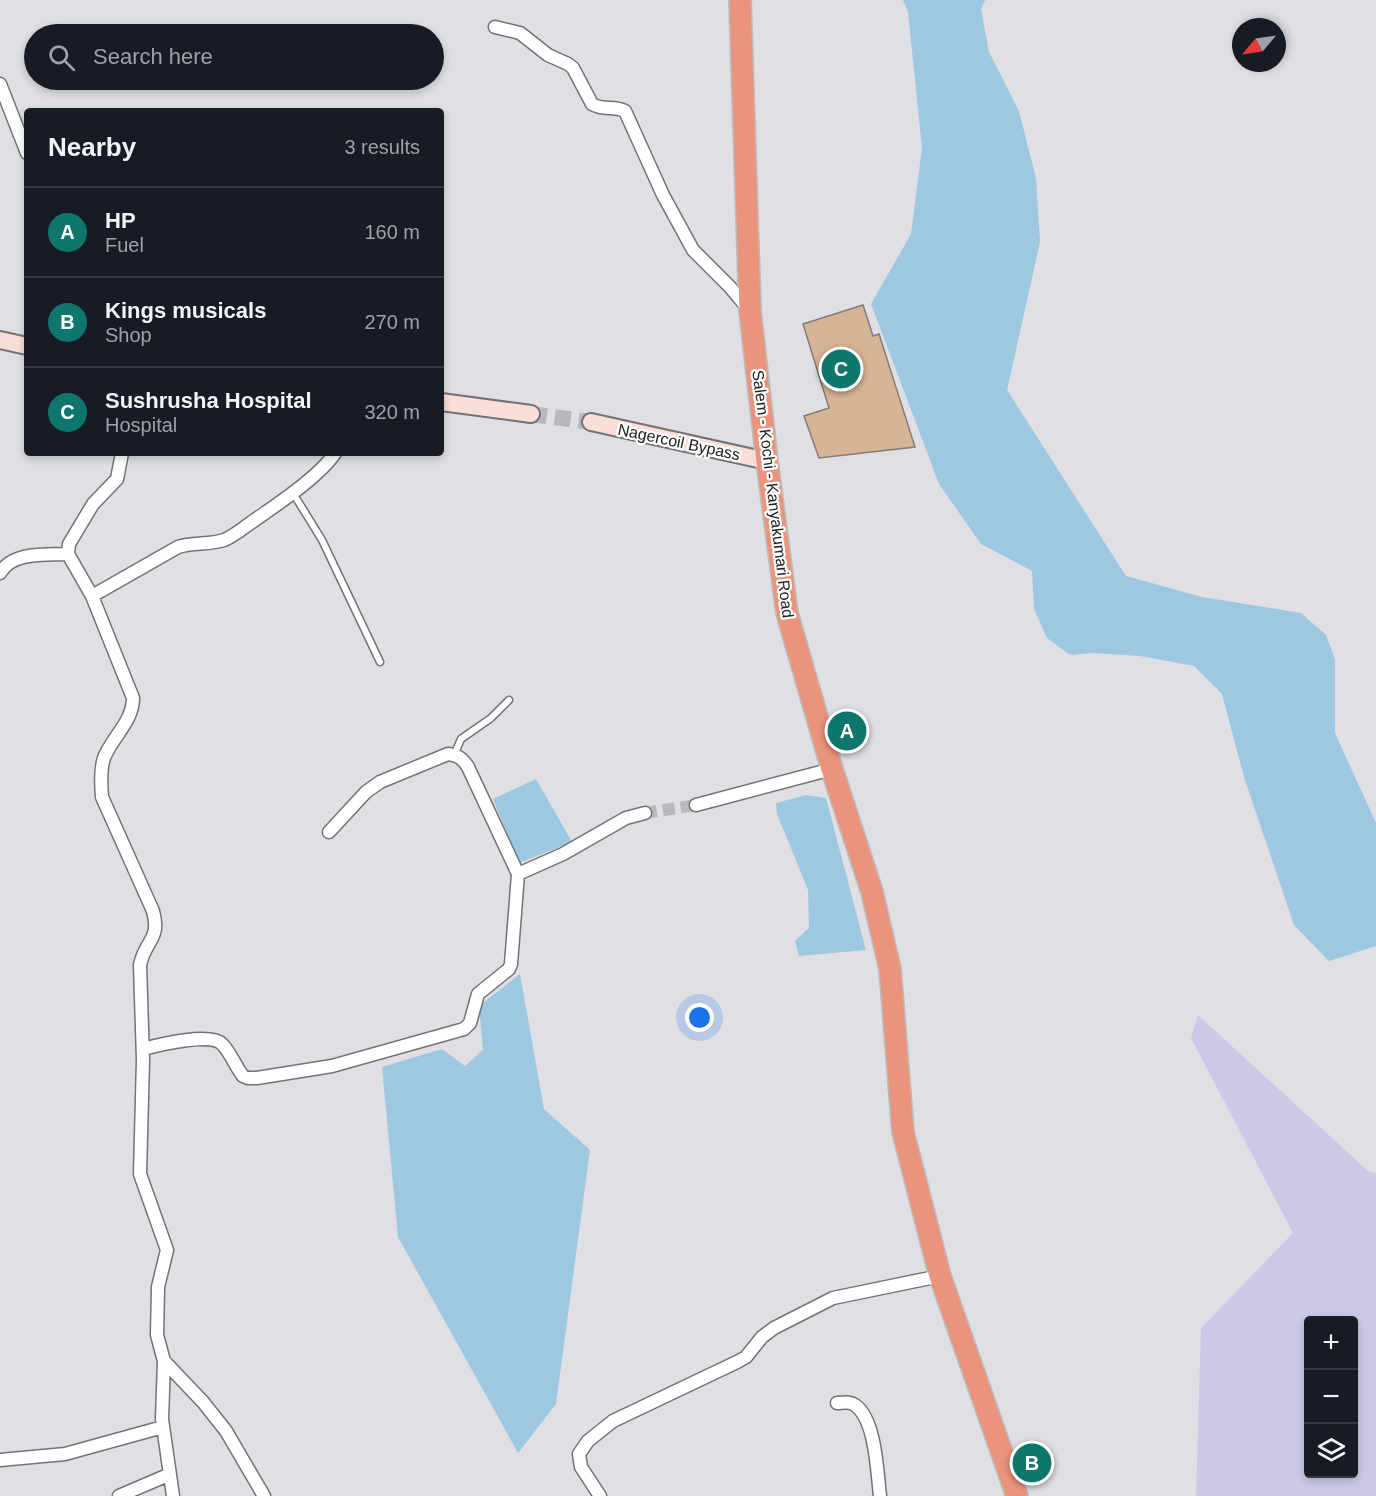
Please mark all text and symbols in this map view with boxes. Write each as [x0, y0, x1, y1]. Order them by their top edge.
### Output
north arrow [1232, 18, 1286, 72]
search box [24, 24, 444, 90]
icon: search [45, 41, 78, 74]
text: Search here [93, 44, 213, 69]
text: Nearby [48, 132, 136, 162]
text: 3 results [344, 136, 420, 158]
text: HP [105, 208, 136, 233]
text: A [60, 221, 75, 243]
text: 160 m [364, 221, 420, 243]
text: Fuel [105, 234, 144, 256]
text: Kings musicals [105, 298, 266, 323]
text: B [60, 311, 75, 333]
text: 270 m [364, 311, 420, 333]
text: Shop [105, 324, 152, 346]
pin: C [822, 346, 860, 392]
street label: Salem - Kochi - Kanyakumari Road [749, 369, 797, 619]
text: Sushrusha Hospital [105, 388, 312, 413]
text: C [60, 401, 75, 423]
text: 320 m [364, 401, 420, 423]
text: Hospital [105, 414, 177, 436]
street label: Nagercoil Bypass [616, 421, 742, 463]
pin: A [828, 708, 866, 754]
your location [685, 1003, 714, 1032]
map controls [1304, 1316, 1358, 1478]
button: + [1304, 1316, 1358, 1370]
button: − [1304, 1370, 1358, 1424]
button: layers [1304, 1424, 1358, 1478]
pin: B [1012, 1440, 1052, 1486]

